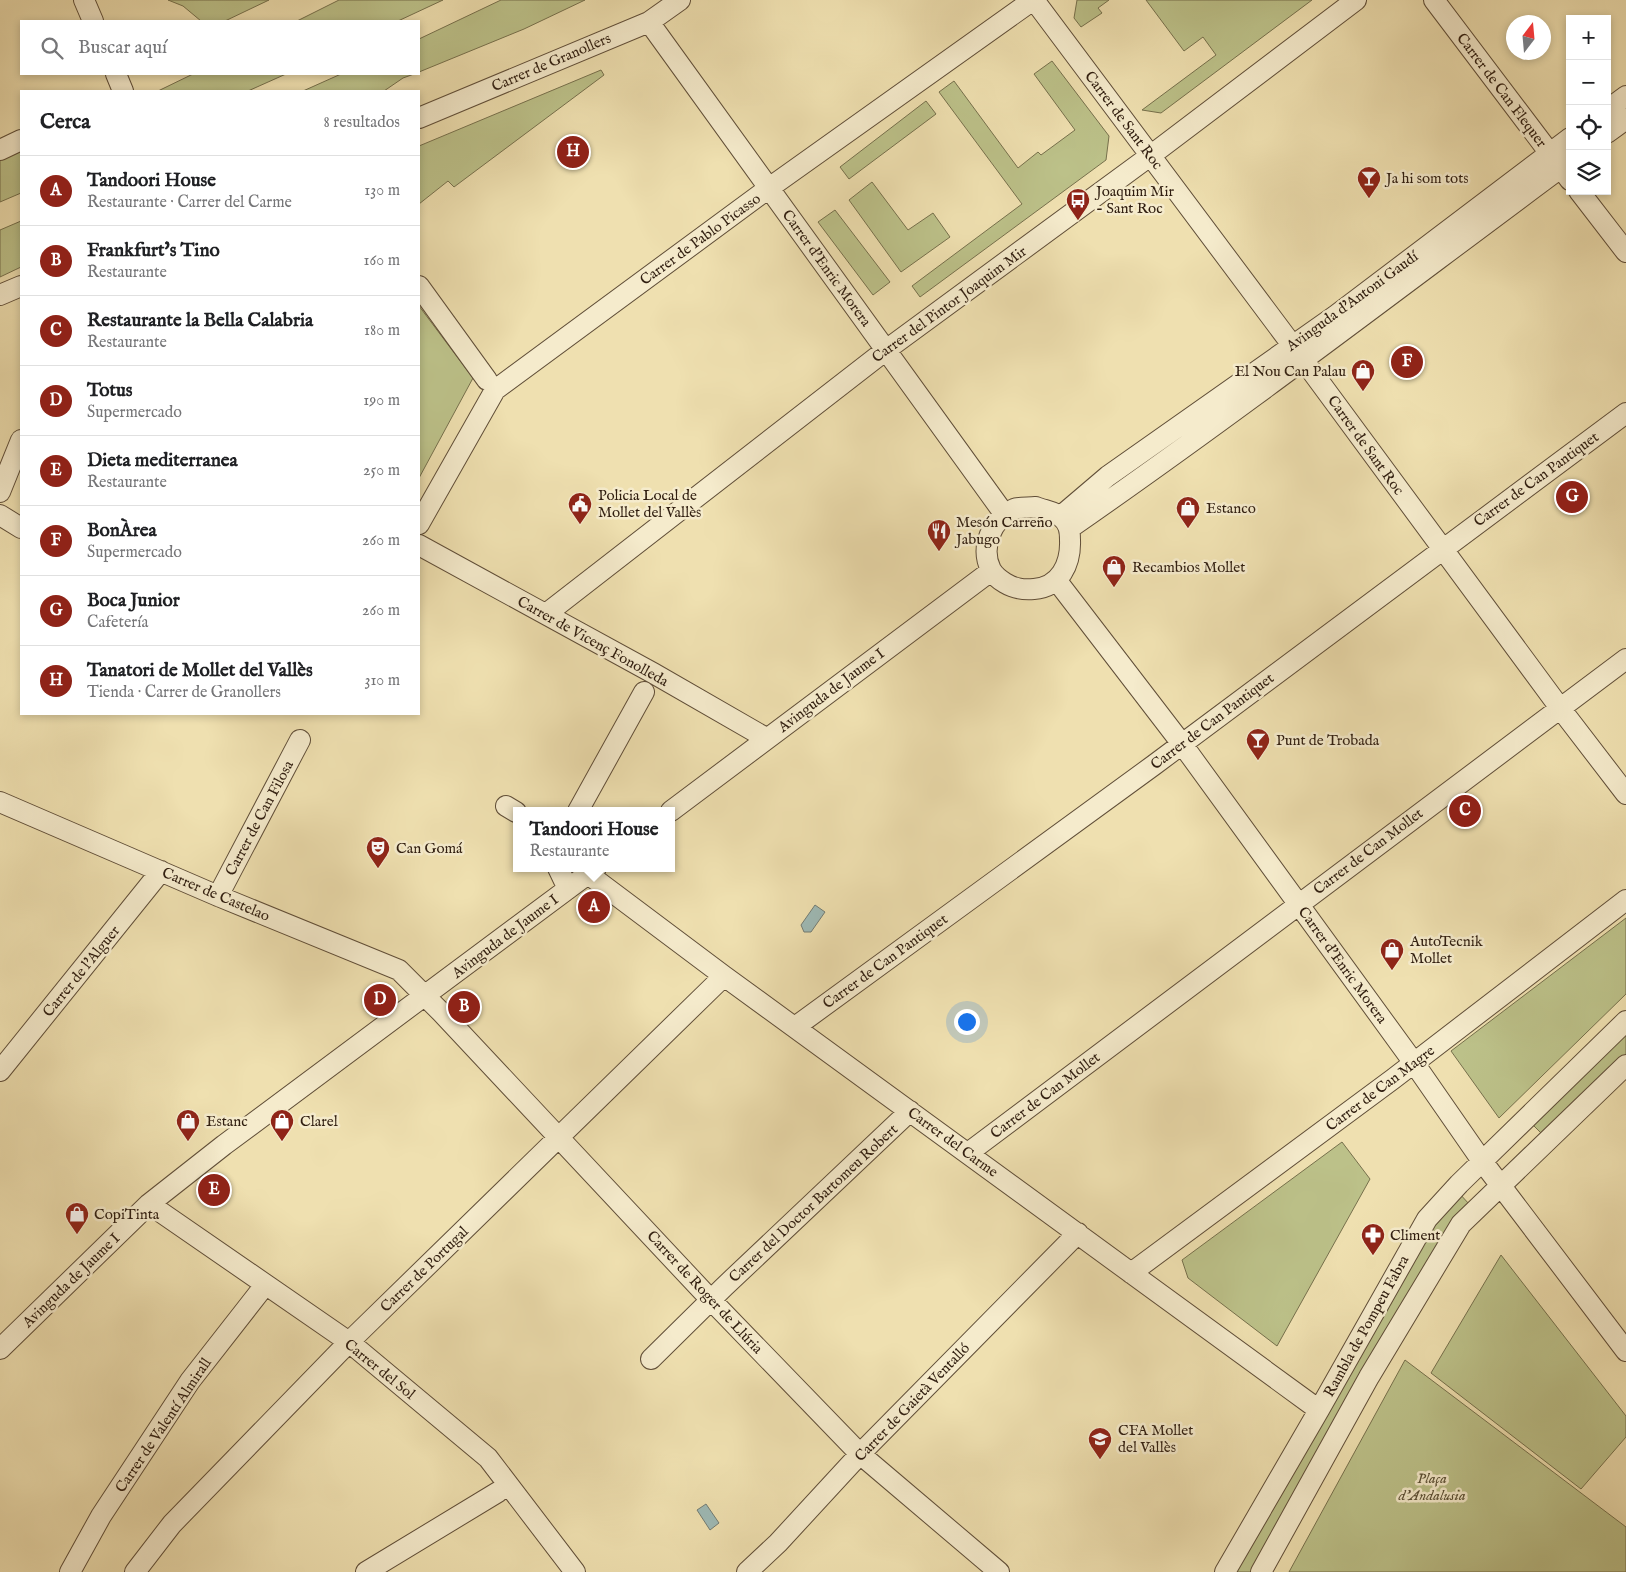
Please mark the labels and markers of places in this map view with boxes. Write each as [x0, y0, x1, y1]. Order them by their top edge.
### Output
pin: H [557, 133, 589, 171]
bar icon: Ja hi som tots [1356, 165, 1382, 199]
place label: Ja hi som tots [1384, 169, 1469, 188]
place label: Joaquim Mir - Sant Roc [1094, 182, 1174, 218]
bus stop icon: Joaquim Mir - Sant Roc [1065, 187, 1091, 221]
pin: F [1391, 343, 1423, 381]
shop icon: El Nou Can Palau [1350, 358, 1376, 392]
place label: El Nou Can Palau [1235, 362, 1346, 381]
pin: G [1556, 478, 1588, 516]
place label: Policia Local de Mollet del Vallès [598, 486, 701, 522]
public building icon: Policia Local de Mollet del Vallès [567, 491, 593, 525]
shop icon: Estanco [1175, 495, 1201, 529]
place label: Estanco [1206, 499, 1256, 518]
place label: Mesón Carreño Jabugo [954, 513, 1053, 549]
restaurant icon: Mesón Carreño Jabugo [926, 518, 952, 552]
shop icon: Recambios Mollet [1101, 554, 1127, 588]
place label: Recambios Mollet [1132, 558, 1245, 577]
bar icon: Punt de Trobada [1245, 727, 1271, 761]
place label: Punt de Trobada [1276, 731, 1380, 750]
pin: C [1449, 792, 1481, 830]
theatre icon: Can Gomá [365, 835, 391, 869]
place label: Can Gomá [396, 839, 463, 858]
pin: A [578, 888, 610, 926]
place label: AutoTecnik Mollet [1409, 932, 1484, 968]
shop icon: AutoTecnik Mollet [1379, 937, 1405, 971]
pin: D [364, 981, 396, 1019]
pin: B [448, 988, 480, 1026]
shop icon: Estanc [175, 1108, 201, 1142]
shop icon: Clarel [269, 1108, 295, 1142]
place label: Estanc [206, 1112, 248, 1131]
place label: Clarel [300, 1112, 339, 1131]
pin: E [198, 1171, 230, 1209]
shop icon: CopiTinta [64, 1201, 90, 1235]
place label: CopiTinta [94, 1205, 160, 1224]
pharmacy icon: Climent [1360, 1222, 1386, 1256]
place label: Climent [1390, 1226, 1440, 1245]
place label: CFA Mollet del Vallès [1118, 1421, 1193, 1457]
school or university icon: CFA Mollet del Vallès [1087, 1426, 1113, 1460]

